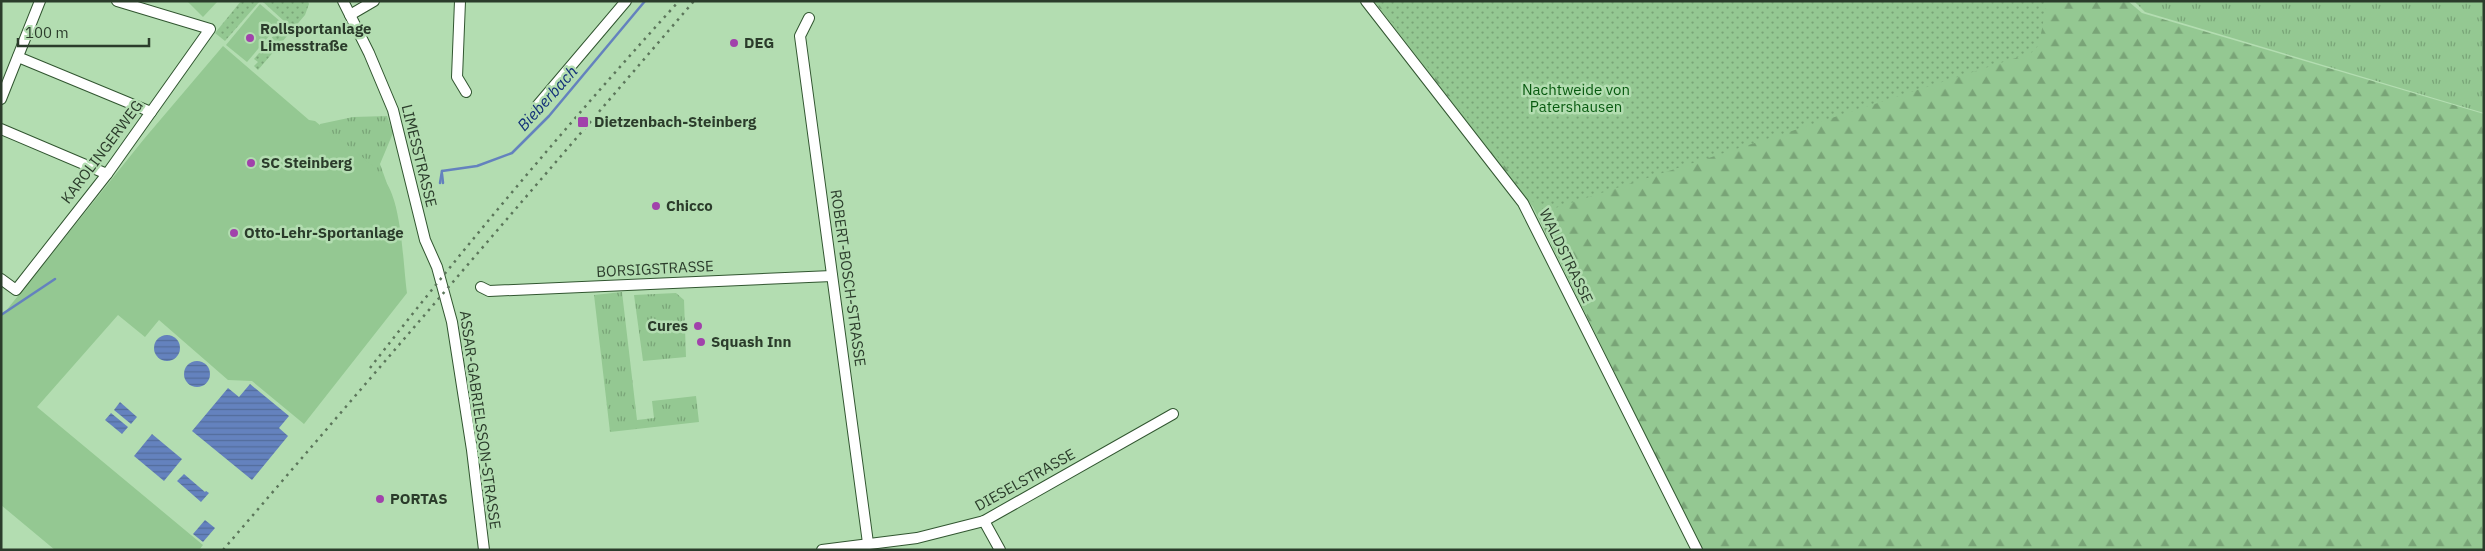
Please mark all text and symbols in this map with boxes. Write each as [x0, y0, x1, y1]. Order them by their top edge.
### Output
scale bar [18, 15, 149, 47]
place label: Rollsportanlage Limesstraße [260, 19, 372, 55]
text: 100 m [25, 23, 69, 42]
marker: Rollsportanlage Limesstraße [244, 32, 256, 44]
place label: DEG [744, 33, 774, 52]
marker: DEG [728, 37, 740, 49]
water label: Bieberbach [512, 61, 582, 135]
park label: Nachtweide von Patershausen [1522, 80, 1630, 116]
street label: KAROLINGERWEG [57, 96, 147, 207]
street label: LIMESSTRASSE [398, 102, 441, 209]
place label: Dietzenbach-Steinberg [594, 112, 757, 131]
marker: Dietzenbach-Steinberg [576, 115, 590, 129]
place label: SC Steinberg [261, 153, 353, 172]
marker: SC Steinberg [245, 157, 257, 169]
street label: ROBERT-BOSCH-STRASSE [827, 188, 870, 368]
place label: Chicco [666, 196, 713, 215]
marker: Chicco [650, 200, 662, 212]
street label: WALDSTRASSE [1535, 205, 1598, 306]
place label: Otto-Lehr-Sportanlage [244, 223, 404, 242]
marker: Otto-Lehr-Sportanlage [228, 227, 240, 239]
street label: BORSIGSTRASSE [596, 256, 714, 281]
street label: ASSAR-GABRIELSSON-STRASSE [456, 310, 505, 530]
place label: Cures [647, 316, 688, 335]
marker: Cures [692, 320, 704, 332]
place label: Squash Inn [711, 332, 791, 351]
marker: Squash Inn [695, 336, 707, 348]
street label: DIESELSTRASSE [971, 444, 1078, 515]
place label: PORTAS [390, 489, 448, 508]
marker: PORTAS [374, 493, 386, 505]

